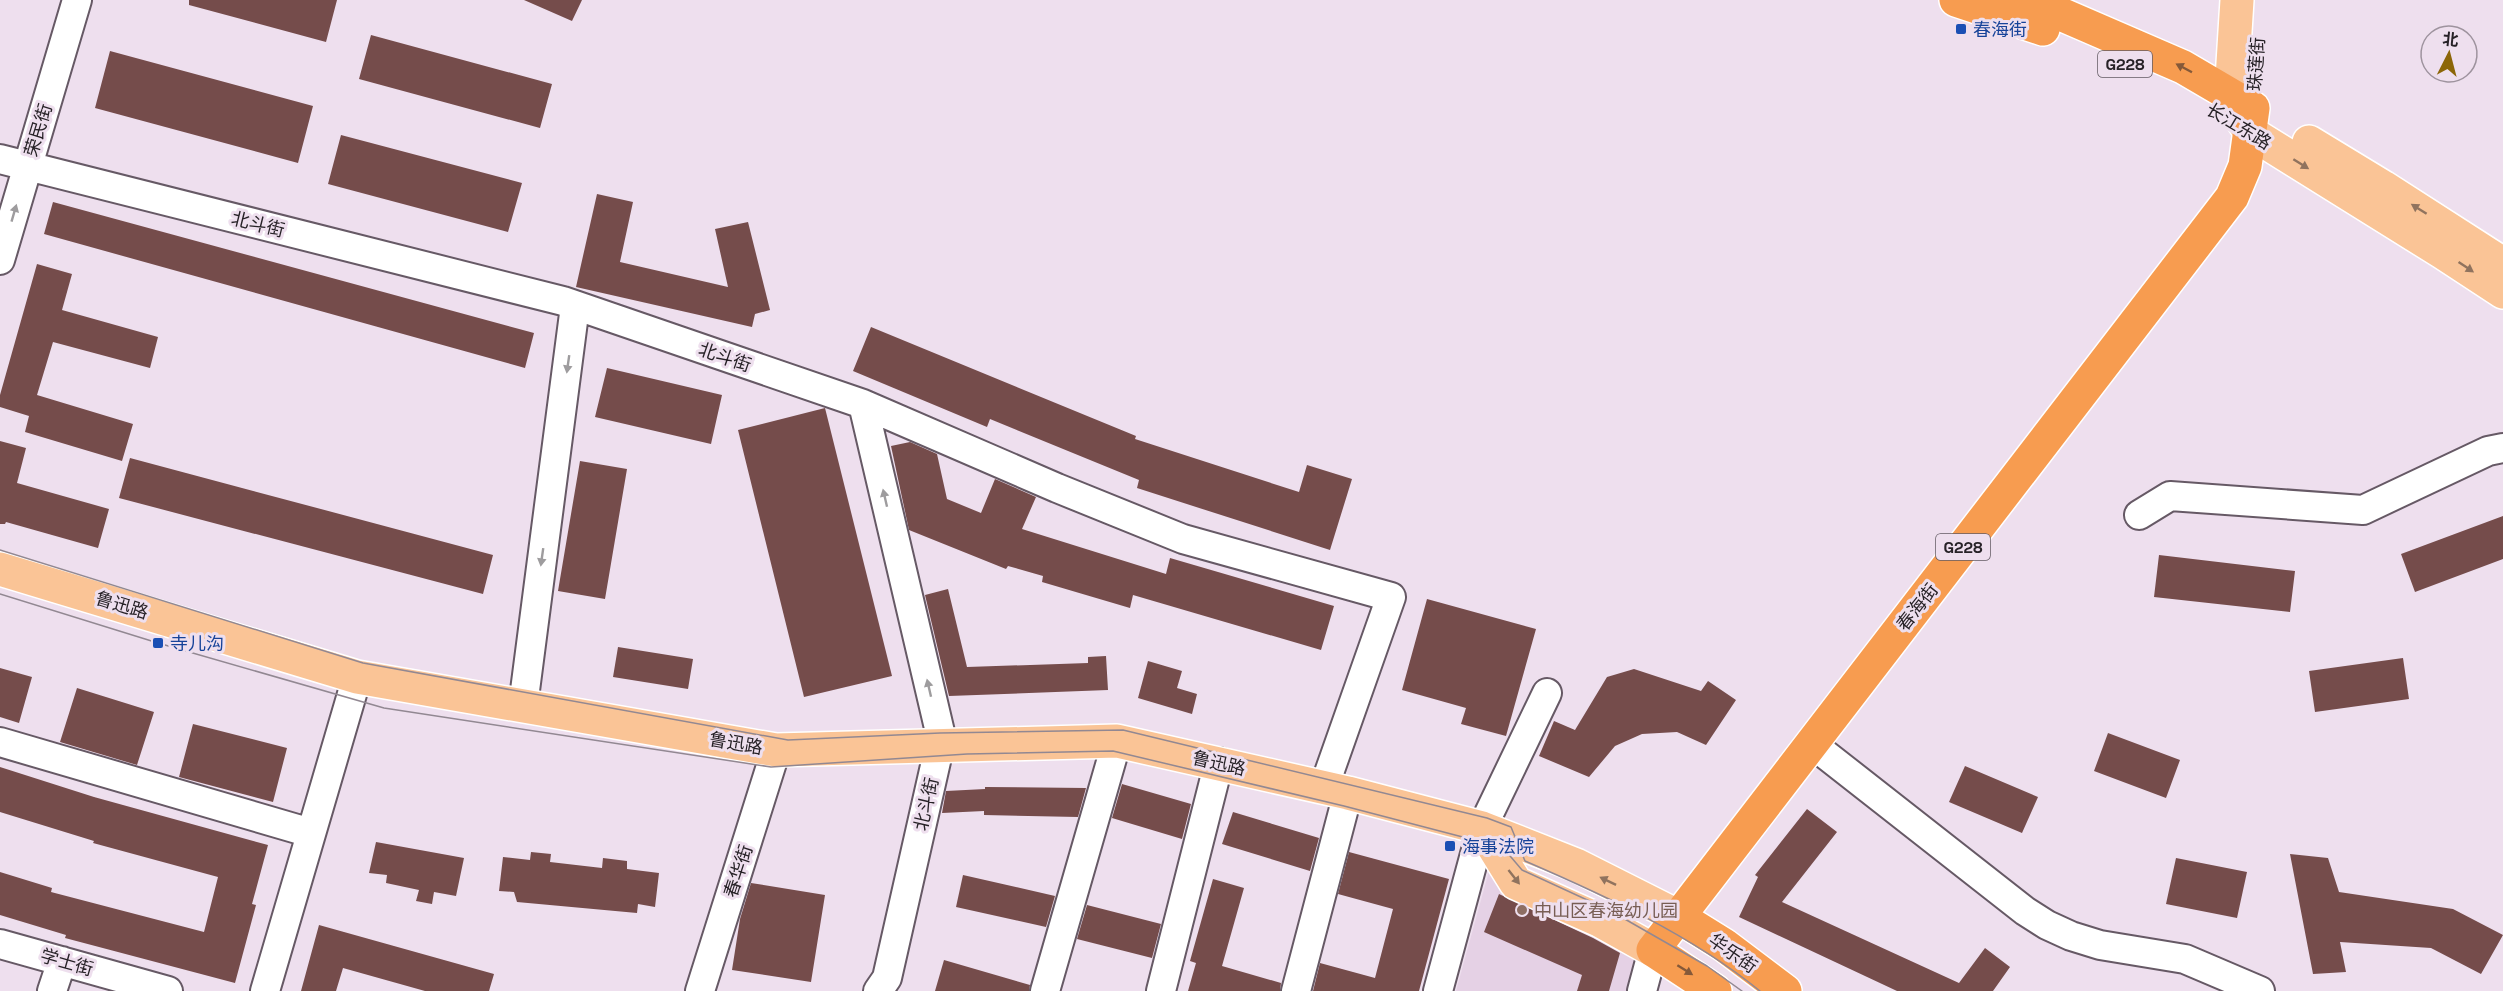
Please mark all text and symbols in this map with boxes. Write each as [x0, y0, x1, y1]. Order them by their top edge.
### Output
place label: 春海街 [1973, 18, 2027, 41]
marker: 春海街 [1954, 22, 1968, 36]
north arrow [2419, 24, 2479, 84]
text: 北 [2441, 28, 2460, 51]
street label: 珠莲街 [2243, 36, 2269, 92]
road number: G228 [2098, 51, 2152, 77]
one-way arrow [2175, 63, 2192, 73]
street label: 长江东路 [2202, 98, 2276, 154]
street label: 荣民街 [19, 101, 57, 159]
one-way arrow [2293, 158, 2309, 169]
one-way arrow [10, 204, 19, 222]
one-way arrow [2411, 204, 2427, 215]
street label: 北斗街 [229, 206, 287, 242]
one-way arrow [2458, 262, 2474, 273]
street label: 北斗街 [696, 337, 754, 377]
one-way arrow [563, 354, 572, 373]
one-way arrow [880, 489, 890, 507]
road number: G228 [1936, 534, 1990, 560]
one-way arrow [537, 548, 547, 567]
street label: 春海街 [1891, 579, 1943, 635]
street label: 鲁迅路 [93, 586, 151, 624]
place label: 寺儿沟 [170, 632, 224, 655]
marker: 寺儿沟 [151, 636, 165, 650]
one-way arrow [924, 679, 934, 697]
street label: 鲁迅路 [707, 727, 765, 759]
street label: 鲁迅路 [1190, 746, 1248, 780]
street label: 北斗街 [909, 775, 943, 833]
place label: 海事法院 [1462, 835, 1534, 858]
marker: 海事法院 [1443, 839, 1457, 853]
street label: 春华街 [719, 842, 757, 900]
one-way arrow [1507, 869, 1520, 884]
one-way arrow [1600, 876, 1617, 885]
place label: 中山区春海幼儿园 [1534, 899, 1678, 922]
marker: 中山区春海幼儿园 [1515, 903, 1529, 917]
street label: 华乐街 [1704, 928, 1762, 978]
street label: 学士街 [38, 944, 96, 980]
one-way arrow [1677, 964, 1693, 975]

